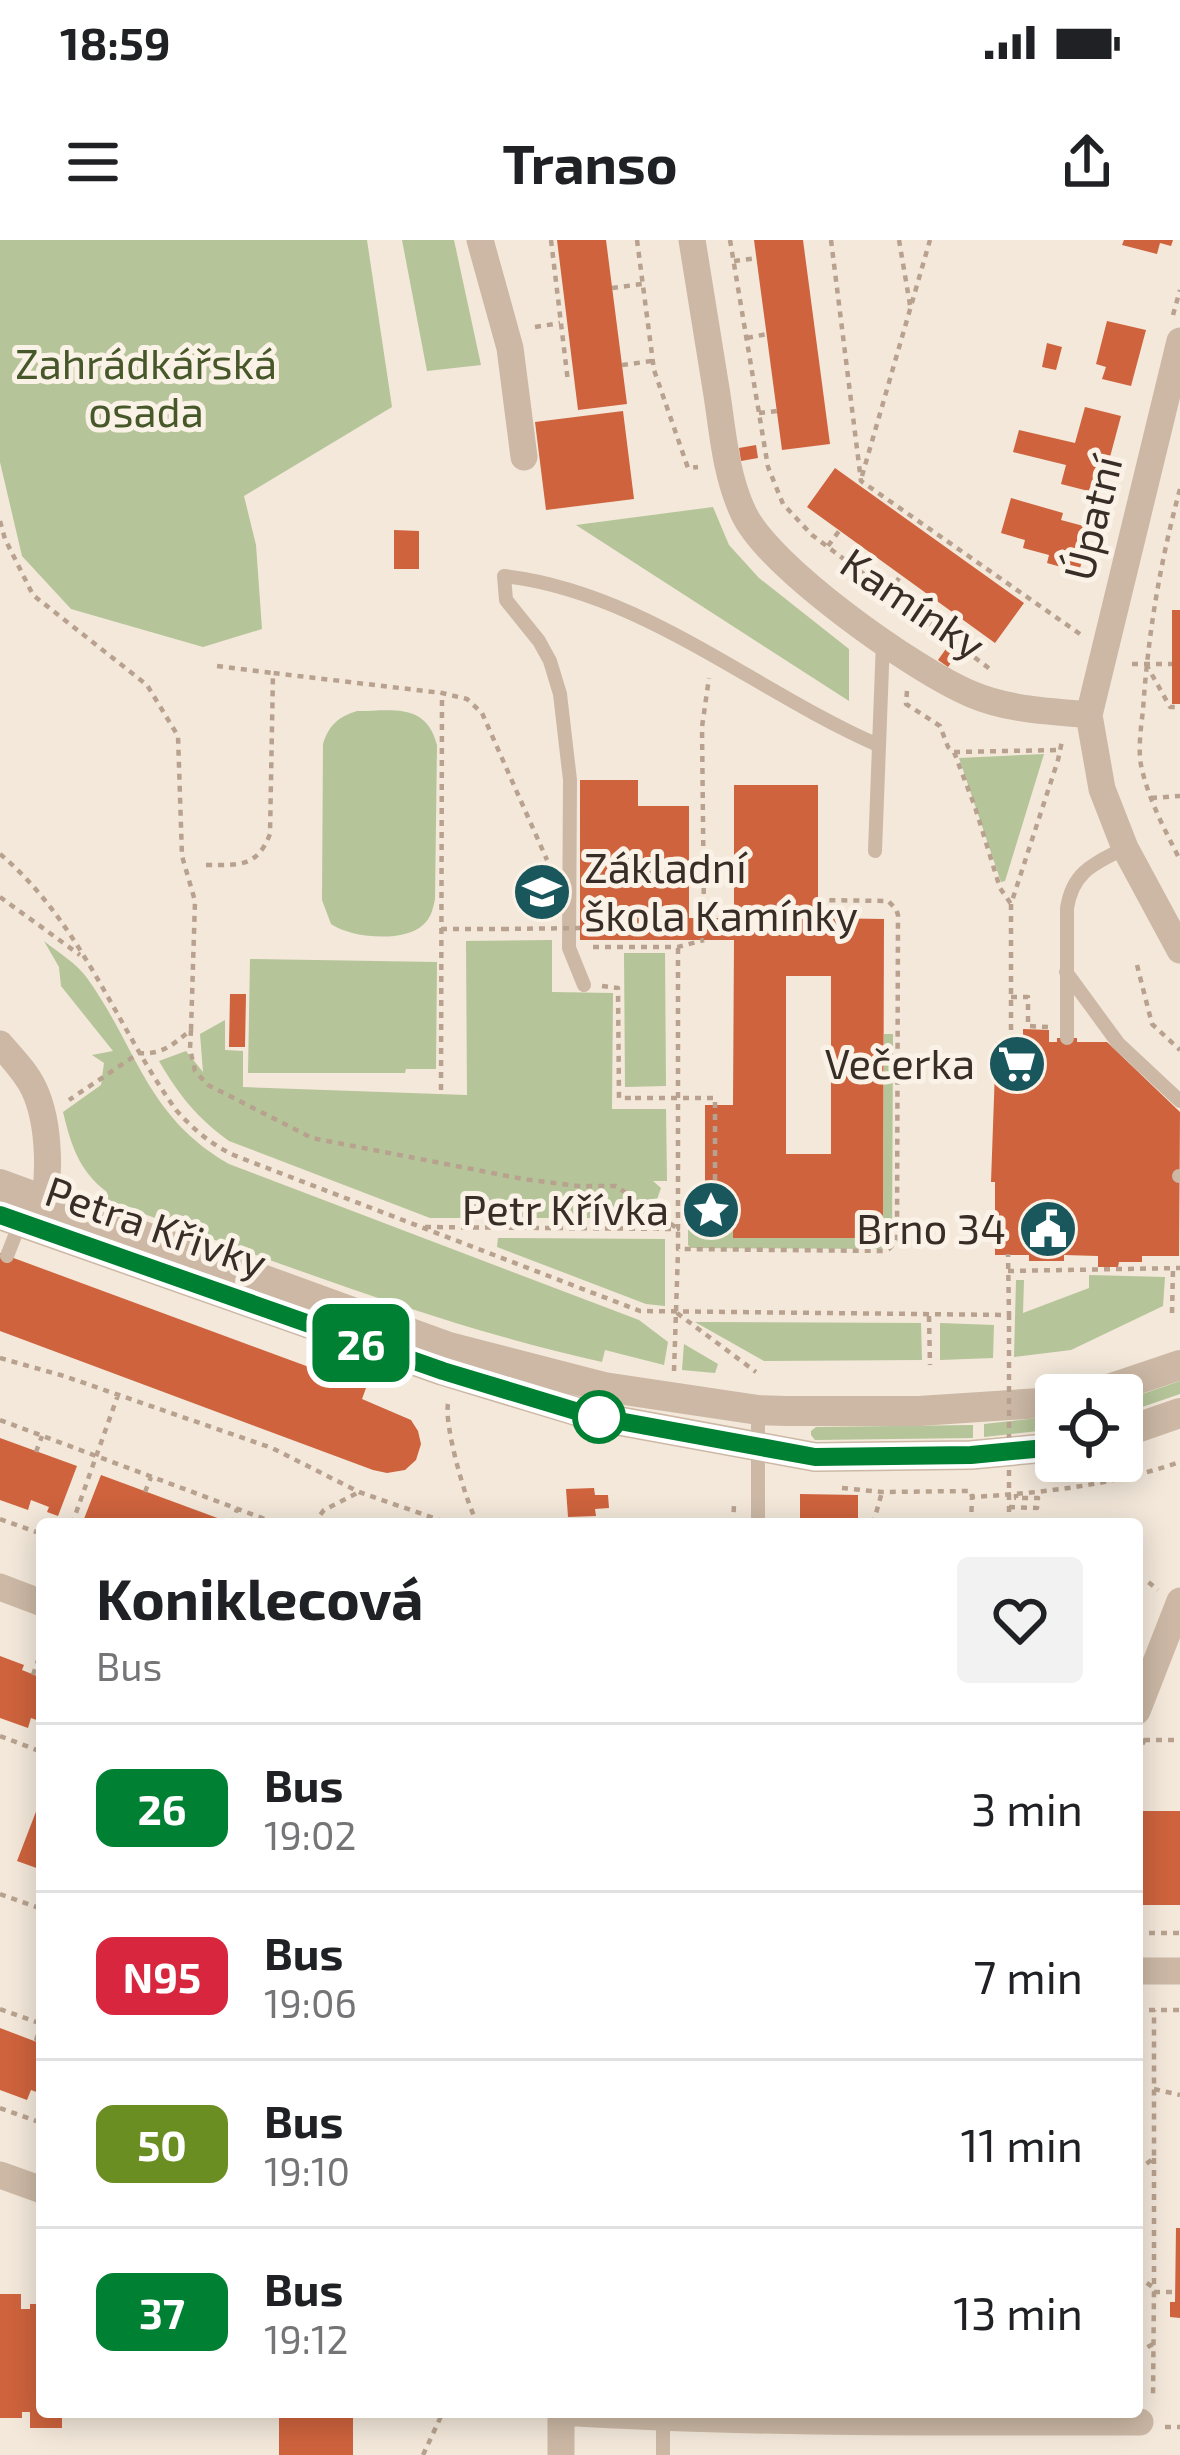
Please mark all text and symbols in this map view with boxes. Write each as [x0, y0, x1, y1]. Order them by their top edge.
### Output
text: 18:59 [60, 15, 170, 69]
icon: menu [60, 129, 126, 195]
icon: share [1054, 129, 1120, 195]
text: Transo [502, 130, 678, 195]
park label: Zahrádkářská osada [15, 337, 277, 435]
street label: Úpatní [1052, 449, 1131, 585]
street label: Kamínky [833, 536, 996, 669]
place label: Základní škola Kamínky [584, 841, 858, 939]
school or university icon: Základní škola Kamínky [511, 861, 573, 923]
supermarket icon: Večerka [986, 1033, 1048, 1095]
place label: Večerka [824, 1037, 975, 1087]
street label: Petra Křivky [40, 1164, 274, 1286]
place icon: Petr Křívka [680, 1179, 742, 1241]
place label: Petr Křívka [462, 1183, 669, 1233]
public building icon: Brno 34 [1017, 1198, 1079, 1260]
place label: Brno 34 [856, 1202, 1006, 1252]
line badge: 26 [307, 1304, 415, 1382]
text: 26 [336, 1318, 386, 1368]
map controls [1035, 1374, 1143, 1482]
button: locate [1035, 1374, 1143, 1482]
unlabelled marker [574, 1392, 624, 1442]
button: heart [957, 1557, 1083, 1683]
text: Koniklecová [96, 1563, 424, 1631]
text: Bus [96, 1642, 162, 1689]
text: Bus [264, 1757, 343, 1811]
text: 3 min [971, 1781, 1083, 1835]
text: 26 [137, 1783, 187, 1833]
text: 19:02 [264, 1811, 356, 1858]
text: Bus [264, 1925, 343, 1979]
text: 7 min [973, 1949, 1083, 2003]
text: N95 [123, 1951, 201, 2001]
text: 19:06 [264, 1979, 357, 2026]
text: Bus [264, 2093, 343, 2147]
text: 11 min [960, 2117, 1083, 2171]
text: 50 [137, 2119, 187, 2169]
text: 19:10 [264, 2147, 350, 2194]
text: Bus [264, 2261, 343, 2315]
text: 13 min [953, 2285, 1083, 2339]
text: 37 [139, 2287, 185, 2337]
text: 19:12 [264, 2315, 348, 2362]

